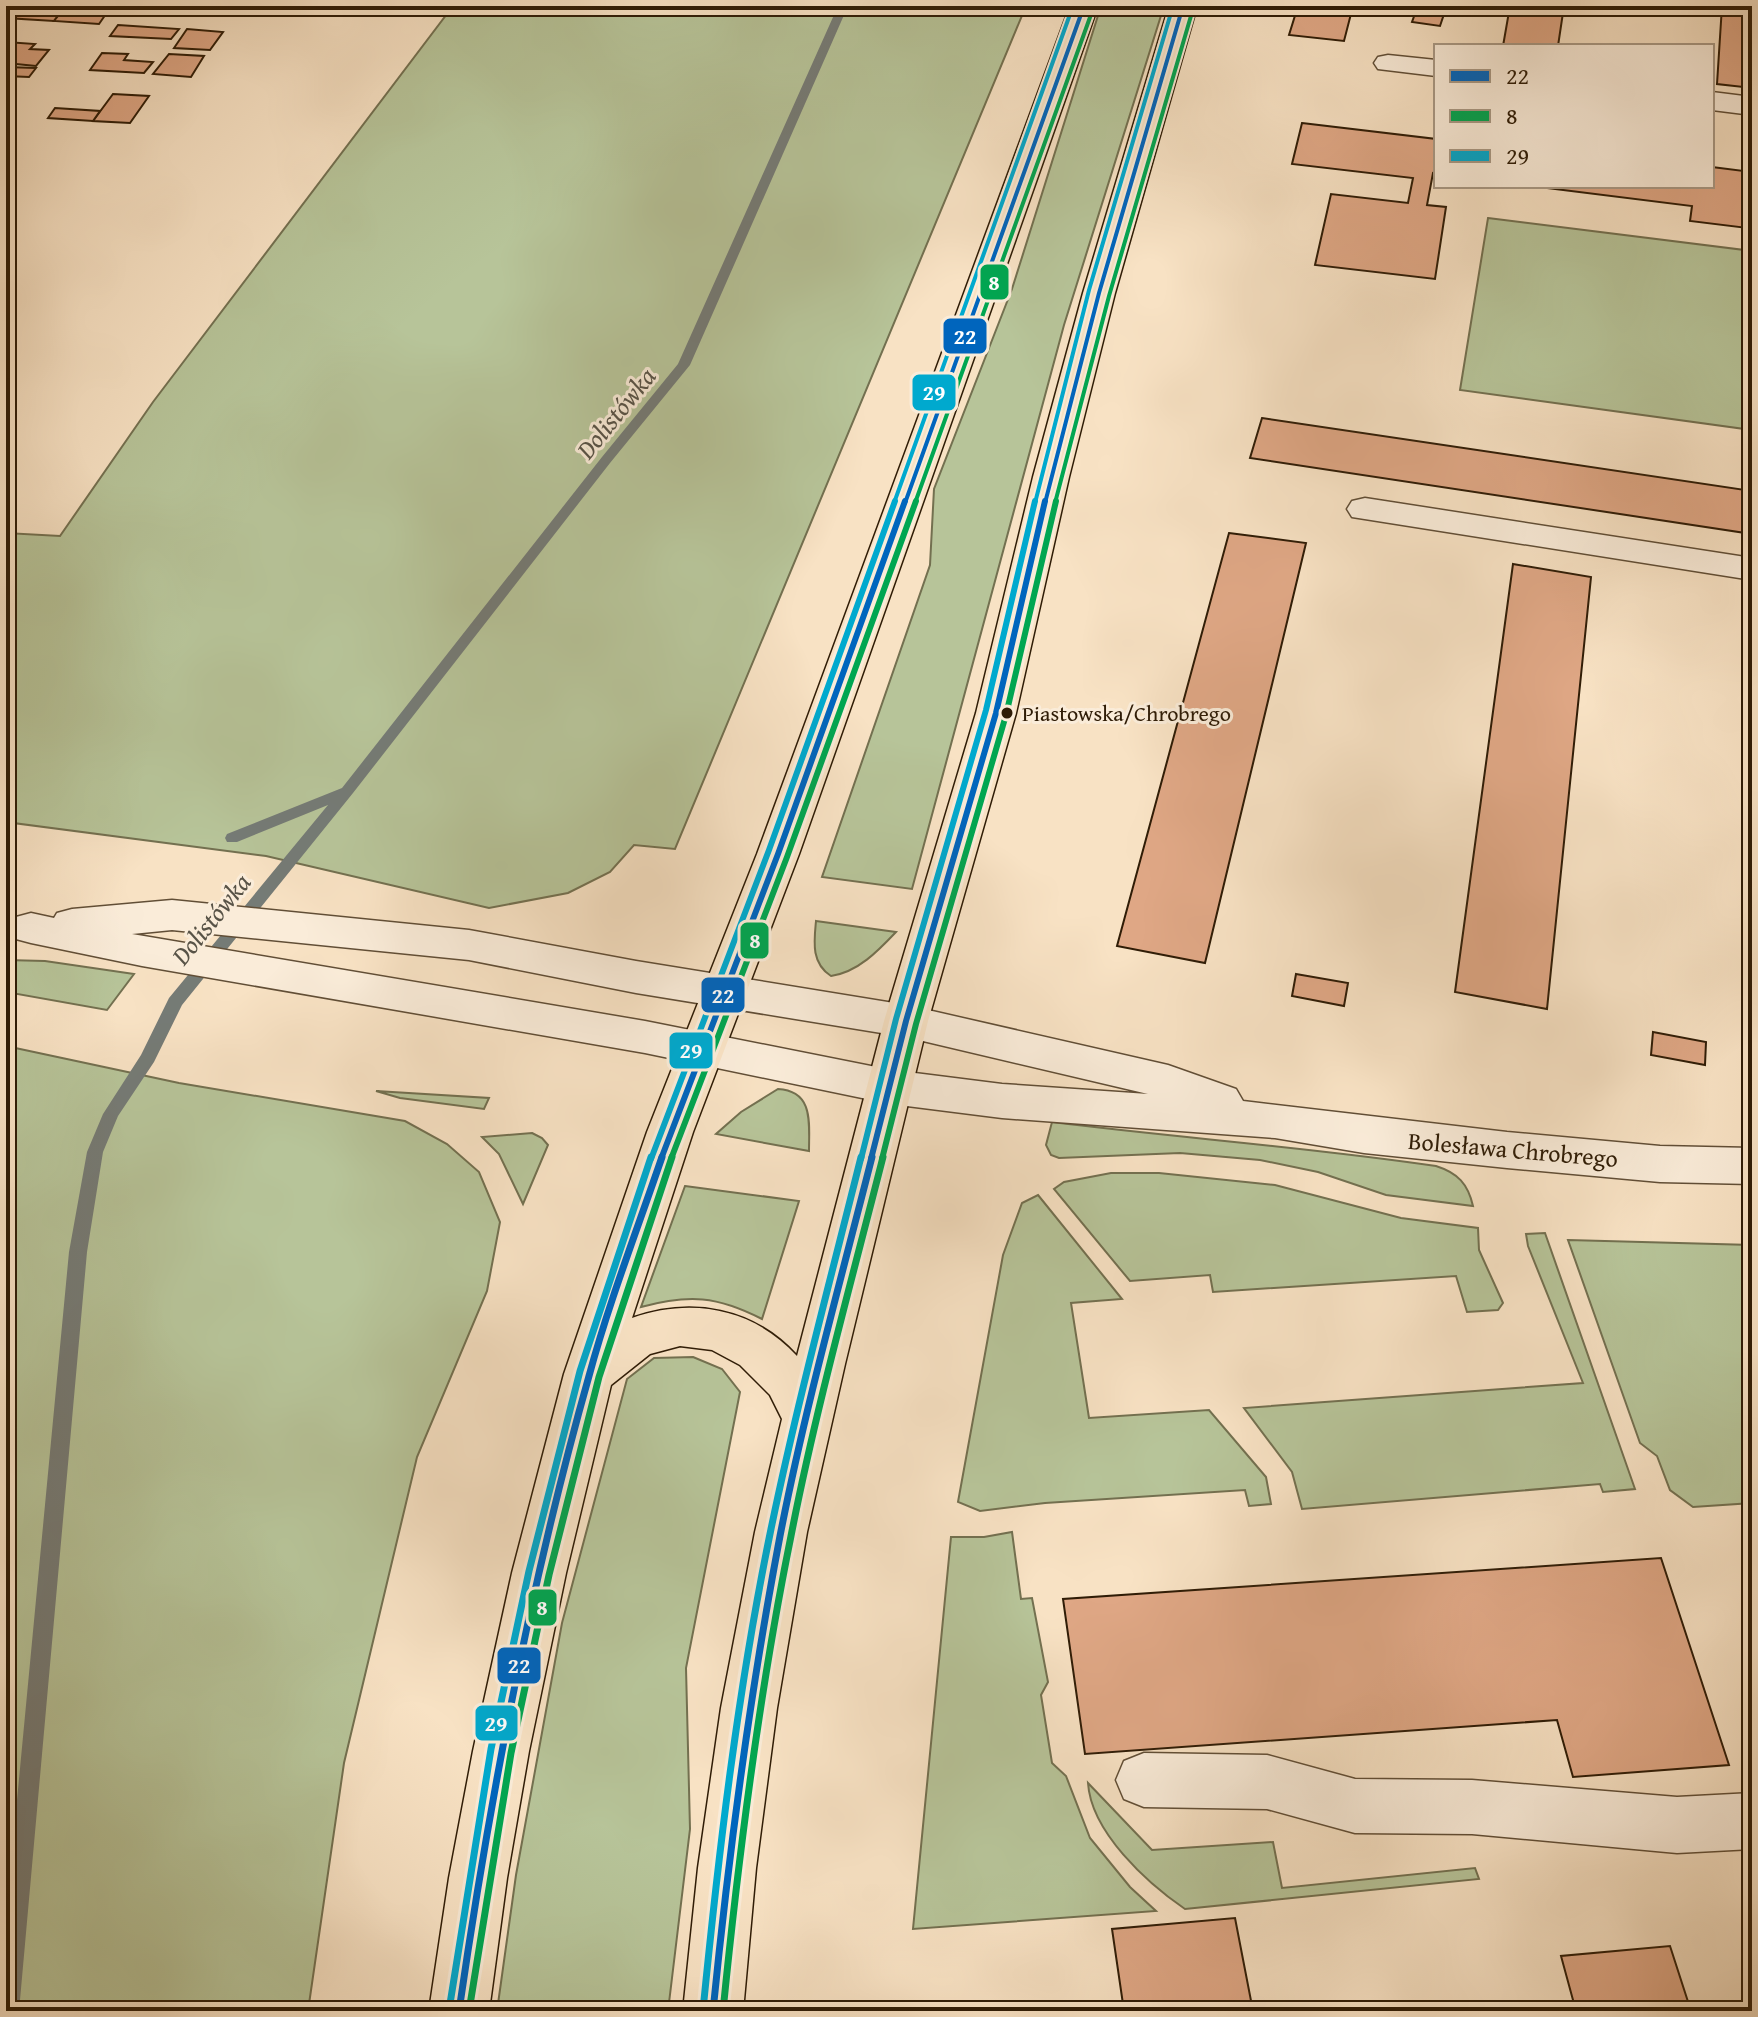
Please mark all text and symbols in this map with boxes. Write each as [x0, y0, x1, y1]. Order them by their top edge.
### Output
legend [1434, 44, 1714, 188]
text: 22 [1506, 58, 1529, 93]
text: 8 [1506, 98, 1518, 133]
text: 29 [1506, 138, 1529, 173]
line badge: 8 [979, 263, 1010, 301]
text: 8 [988, 266, 1000, 298]
line badge: 22 [942, 317, 988, 355]
text: 22 [954, 320, 976, 352]
water label: Dolistówka [566, 358, 665, 468]
line badge: 29 [911, 373, 957, 412]
text: 29 [923, 376, 945, 408]
place label: Piastowska/Chrobrego [1022, 697, 1231, 729]
marker: Piastowska/Chrobrego [999, 705, 1015, 721]
water label: Dolistówka [161, 864, 260, 974]
line badge: 8 [739, 921, 770, 960]
text: 8 [749, 924, 761, 956]
line badge: 22 [700, 976, 746, 1014]
text: 22 [712, 979, 734, 1011]
line badge: 29 [668, 1031, 714, 1070]
text: 29 [680, 1034, 702, 1066]
street label: Bolesława Chrobrego [1407, 1123, 1619, 1176]
line badge: 8 [527, 1588, 558, 1627]
text: 8 [536, 1591, 548, 1623]
line badge: 22 [496, 1646, 542, 1685]
text: 22 [508, 1649, 530, 1681]
line badge: 29 [474, 1704, 519, 1742]
text: 29 [485, 1707, 507, 1739]

